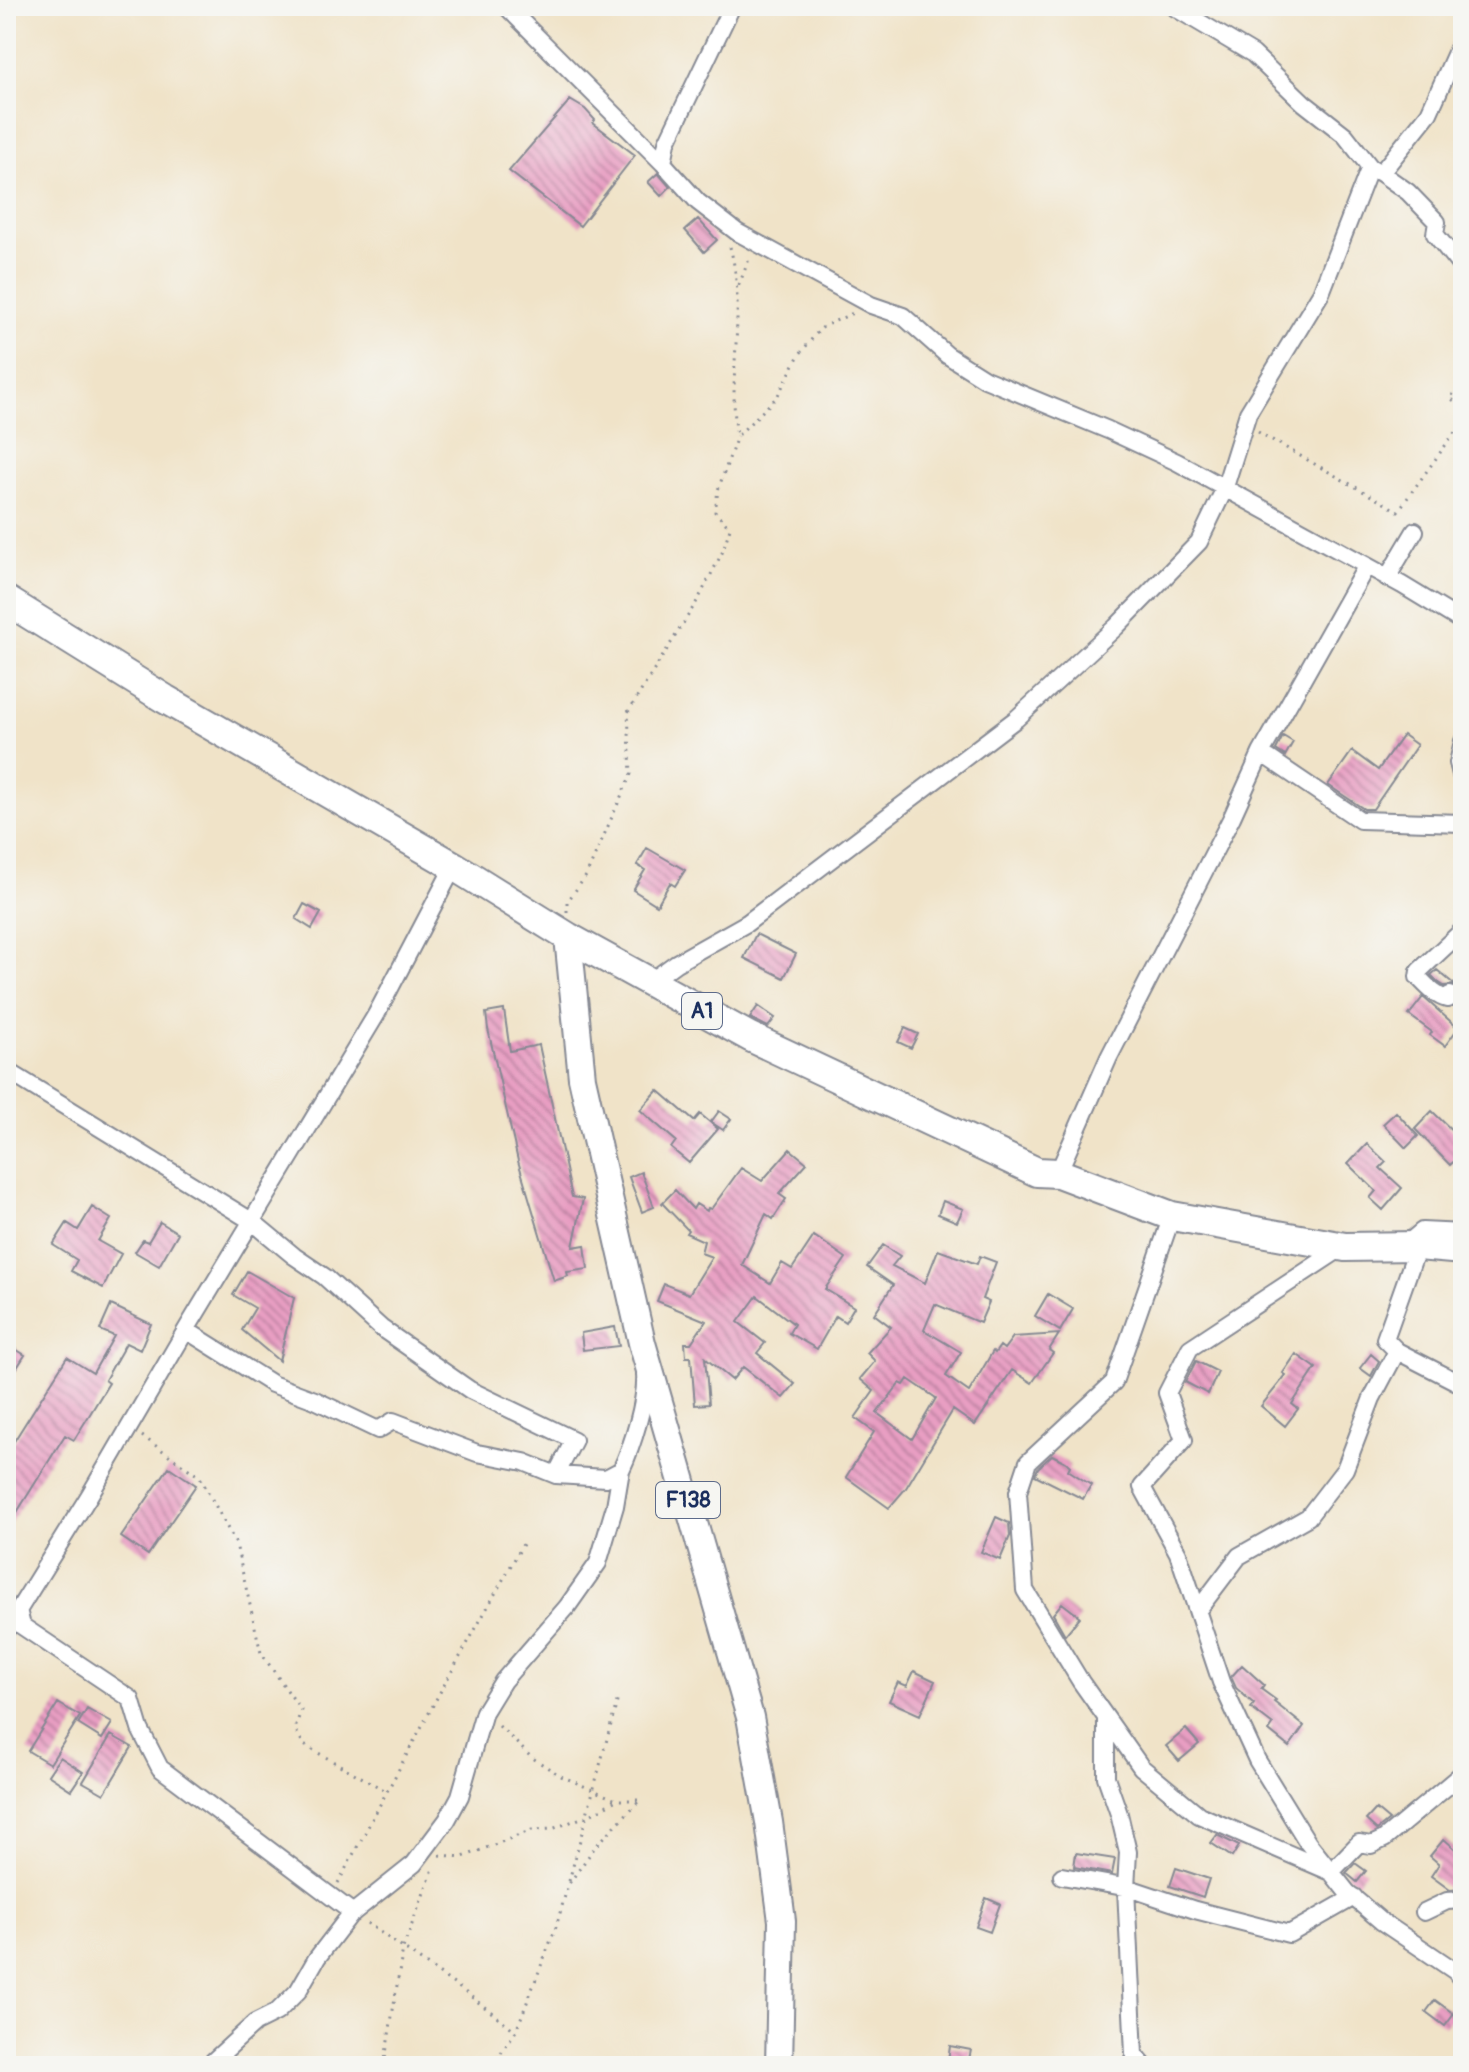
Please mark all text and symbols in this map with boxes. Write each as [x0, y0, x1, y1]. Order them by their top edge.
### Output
road number: A1 [682, 993, 722, 1029]
road number: F138 [656, 1482, 720, 1518]

